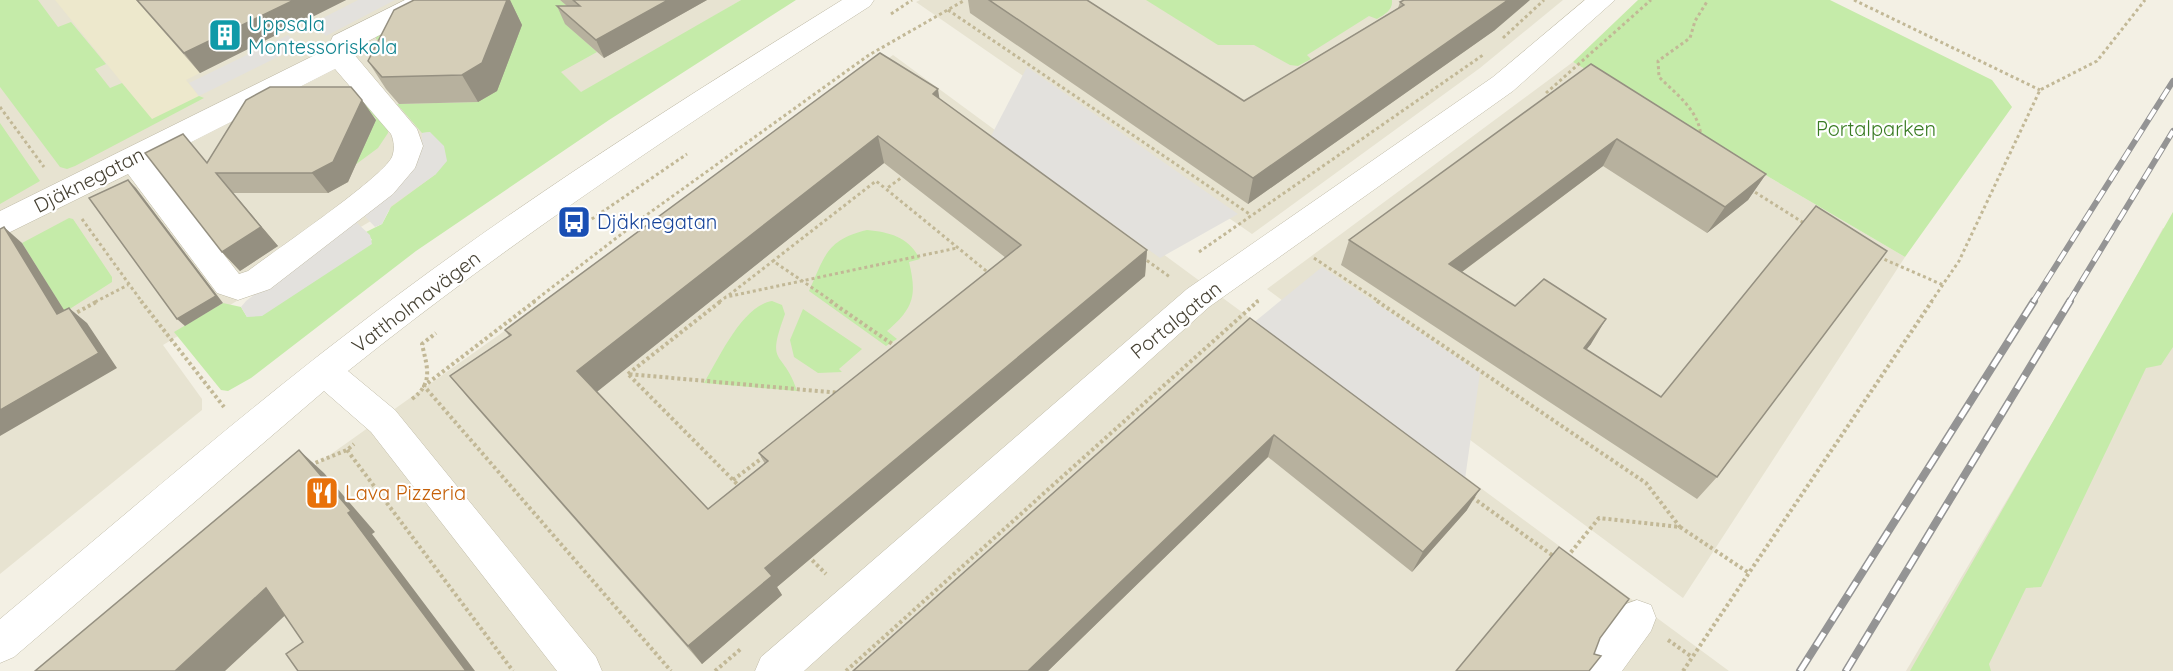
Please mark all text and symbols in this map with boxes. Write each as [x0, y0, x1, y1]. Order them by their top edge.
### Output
place label: Uppsala Montessoriskola [248, 11, 397, 59]
building icon: Uppsala Montessoriskola [207, 17, 243, 53]
park label: Portalparken [1816, 116, 1936, 141]
street label: Djäknegatan [29, 141, 148, 218]
bus stop icon: Djäknegatan [556, 204, 592, 240]
place label: Djäknegatan [597, 209, 717, 234]
street label: Vattholmavägen [346, 245, 485, 358]
street label: Portalgatan [1125, 275, 1226, 364]
restaurant icon: Lava Pizzeria [304, 475, 340, 511]
place label: Lava Pizzeria [345, 480, 466, 505]

